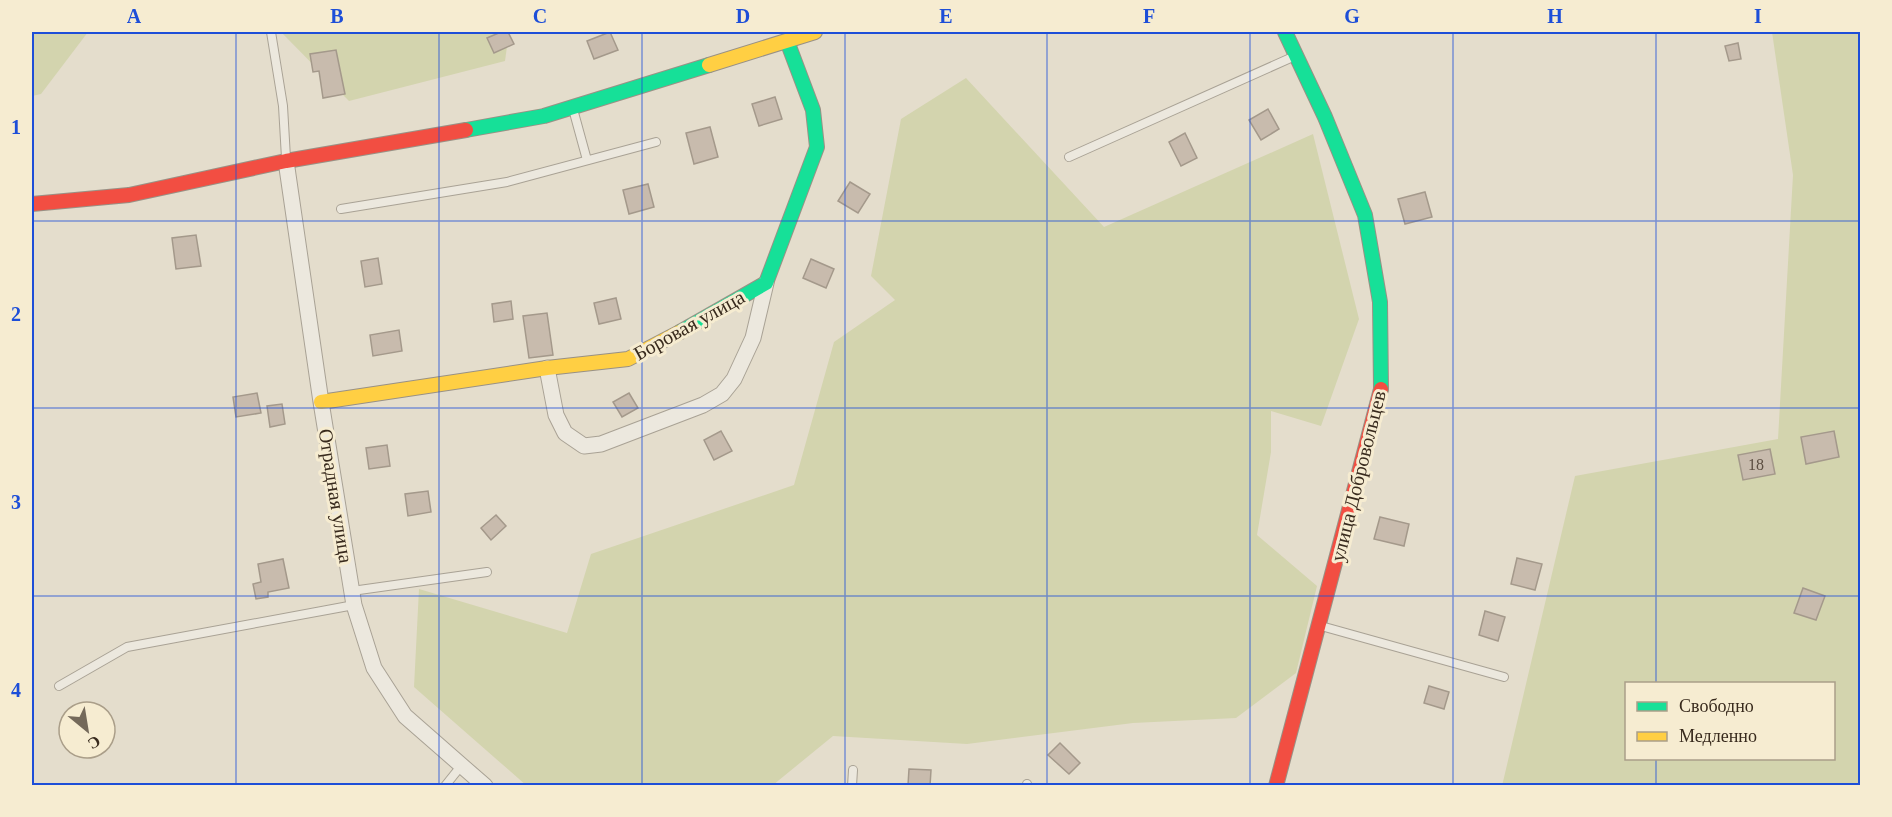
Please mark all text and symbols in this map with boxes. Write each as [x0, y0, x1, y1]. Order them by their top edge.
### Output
text: A [127, 5, 142, 27]
text: B [330, 5, 344, 27]
text: C [533, 5, 547, 27]
text: D [736, 5, 750, 27]
text: E [939, 5, 953, 27]
text: F [1143, 5, 1155, 27]
text: G [1344, 5, 1360, 27]
text: H [1547, 5, 1563, 27]
text: I [1754, 5, 1762, 27]
text: 1 [11, 116, 21, 138]
street label: Боровая улица [630, 285, 749, 365]
text: 2 [11, 303, 21, 325]
street label: улица Добровольцев [1326, 388, 1391, 564]
street label: Отрадная улица [314, 427, 357, 565]
house number: 18 [1748, 456, 1764, 473]
text: 3 [11, 491, 21, 513]
text: 4 [11, 679, 21, 701]
legend [1625, 682, 1835, 760]
text: Свободно [1679, 696, 1754, 716]
north arrow [57, 700, 117, 760]
text: Медленно [1679, 726, 1757, 746]
text: С [85, 732, 104, 753]

